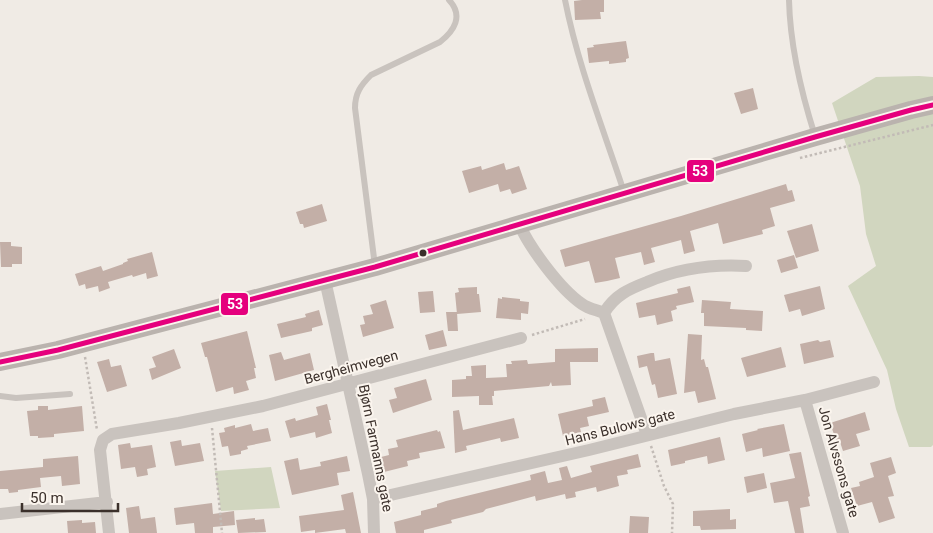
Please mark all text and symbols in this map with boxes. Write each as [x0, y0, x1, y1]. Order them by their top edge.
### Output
line badge: 53 [686, 159, 715, 183]
text: 53 [692, 163, 708, 179]
unlabelled marker [418, 248, 428, 258]
line badge: 53 [220, 292, 249, 316]
text: 53 [227, 296, 243, 312]
street label: Bergheimvegen [302, 347, 400, 387]
street label: Bjørn Farmanns gate [356, 383, 396, 513]
street label: Jon Alvssons gate [816, 405, 862, 519]
street label: Hans Bulows gate [563, 406, 677, 448]
scale bar [22, 480, 119, 512]
text: 50 m [30, 489, 64, 507]

